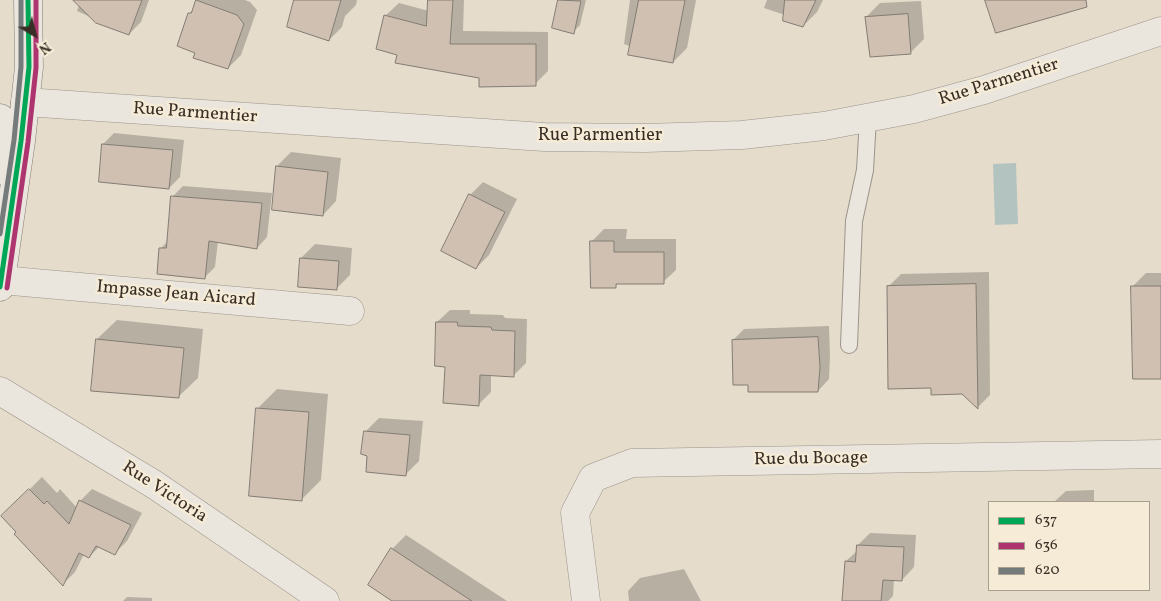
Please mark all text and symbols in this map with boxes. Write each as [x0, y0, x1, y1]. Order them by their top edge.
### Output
north arrow [10, 10, 60, 60]
text: N [35, 37, 54, 58]
street label: Rue Parmentier [936, 54, 1062, 112]
street label: Rue Parmentier [132, 99, 258, 129]
street label: Rue Parmentier [538, 126, 662, 148]
street label: Impasse Jean Aicard [96, 277, 256, 313]
street label: Rue du Bocage [754, 448, 868, 472]
street label: Rue Victoria [117, 457, 211, 529]
legend [988, 501, 1151, 591]
text: 637 [1035, 510, 1057, 531]
text: 636 [1035, 535, 1058, 556]
text: 620 [1035, 560, 1060, 581]

